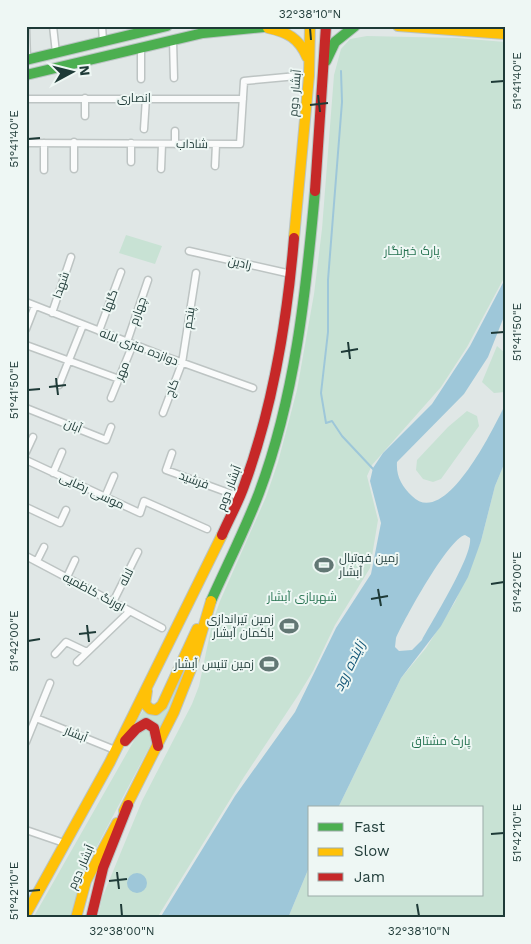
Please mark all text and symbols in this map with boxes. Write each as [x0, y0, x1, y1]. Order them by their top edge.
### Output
text: 32°38'10"N [279, 7, 341, 21]
north arrow [48, 48, 98, 98]
text: 51°41'40"E [510, 52, 524, 110]
text: N [76, 64, 93, 77]
street label: آبشار دوم [286, 68, 305, 117]
street label: انصاری [117, 91, 151, 105]
text: 51°41'40"E [7, 110, 21, 168]
street label: شاداب [176, 137, 208, 151]
park label: پارک خبرنگار [383, 244, 441, 260]
street label: رادین [227, 254, 253, 272]
street label: شهدا [50, 270, 72, 300]
street label: گلها [99, 288, 121, 314]
street label: چهارم [127, 295, 151, 328]
text: 51°41'50"E [510, 302, 524, 361]
street label: پنجم [180, 305, 200, 330]
street label: دوازده متری لاله [98, 326, 181, 369]
street label: مهر [112, 359, 132, 383]
text: 51°41'50"E [7, 360, 21, 419]
street label: کاج [162, 377, 183, 399]
street label: آبان [62, 416, 85, 436]
street label: آبشار دوم [214, 463, 245, 513]
street label: فرشید [177, 468, 211, 492]
street label: موسی رضایی [57, 470, 127, 512]
place label: زمین فوتبال آبشار [338, 551, 398, 579]
text: 51°42'00"E [510, 551, 524, 613]
sports icon: زمین فوتبال آبشار [313, 554, 335, 576]
street label: لاله [116, 566, 136, 588]
street label: اورنگ کاظمیه [60, 570, 128, 614]
park label: شهربازی آبشار [266, 590, 337, 604]
text: 51°42'00"E [7, 610, 21, 672]
place label: زمین تیراندازی باکمان آبشار [207, 612, 274, 640]
sports icon: زمین تیراندازی باکمان آبشار [278, 615, 300, 637]
water label: زاینده رود [330, 636, 370, 694]
sports icon: زمین تنیس آبشار [258, 653, 280, 675]
place label: زمین تنیس آبشار [173, 657, 254, 671]
street label: آبشار [62, 723, 90, 745]
park label: پارک مشتاق [412, 734, 471, 750]
text: 51°42'10"E [510, 803, 524, 862]
legend [308, 806, 484, 896]
text: Fast [354, 818, 386, 836]
street label: آبشار دوم [65, 842, 98, 892]
text: Slow [354, 842, 390, 860]
text: 51°42'10"E [7, 861, 21, 920]
text: Jam [354, 868, 385, 886]
text: 32°38'00"N [89, 924, 155, 938]
text: 32°38'10"N [388, 924, 450, 938]

